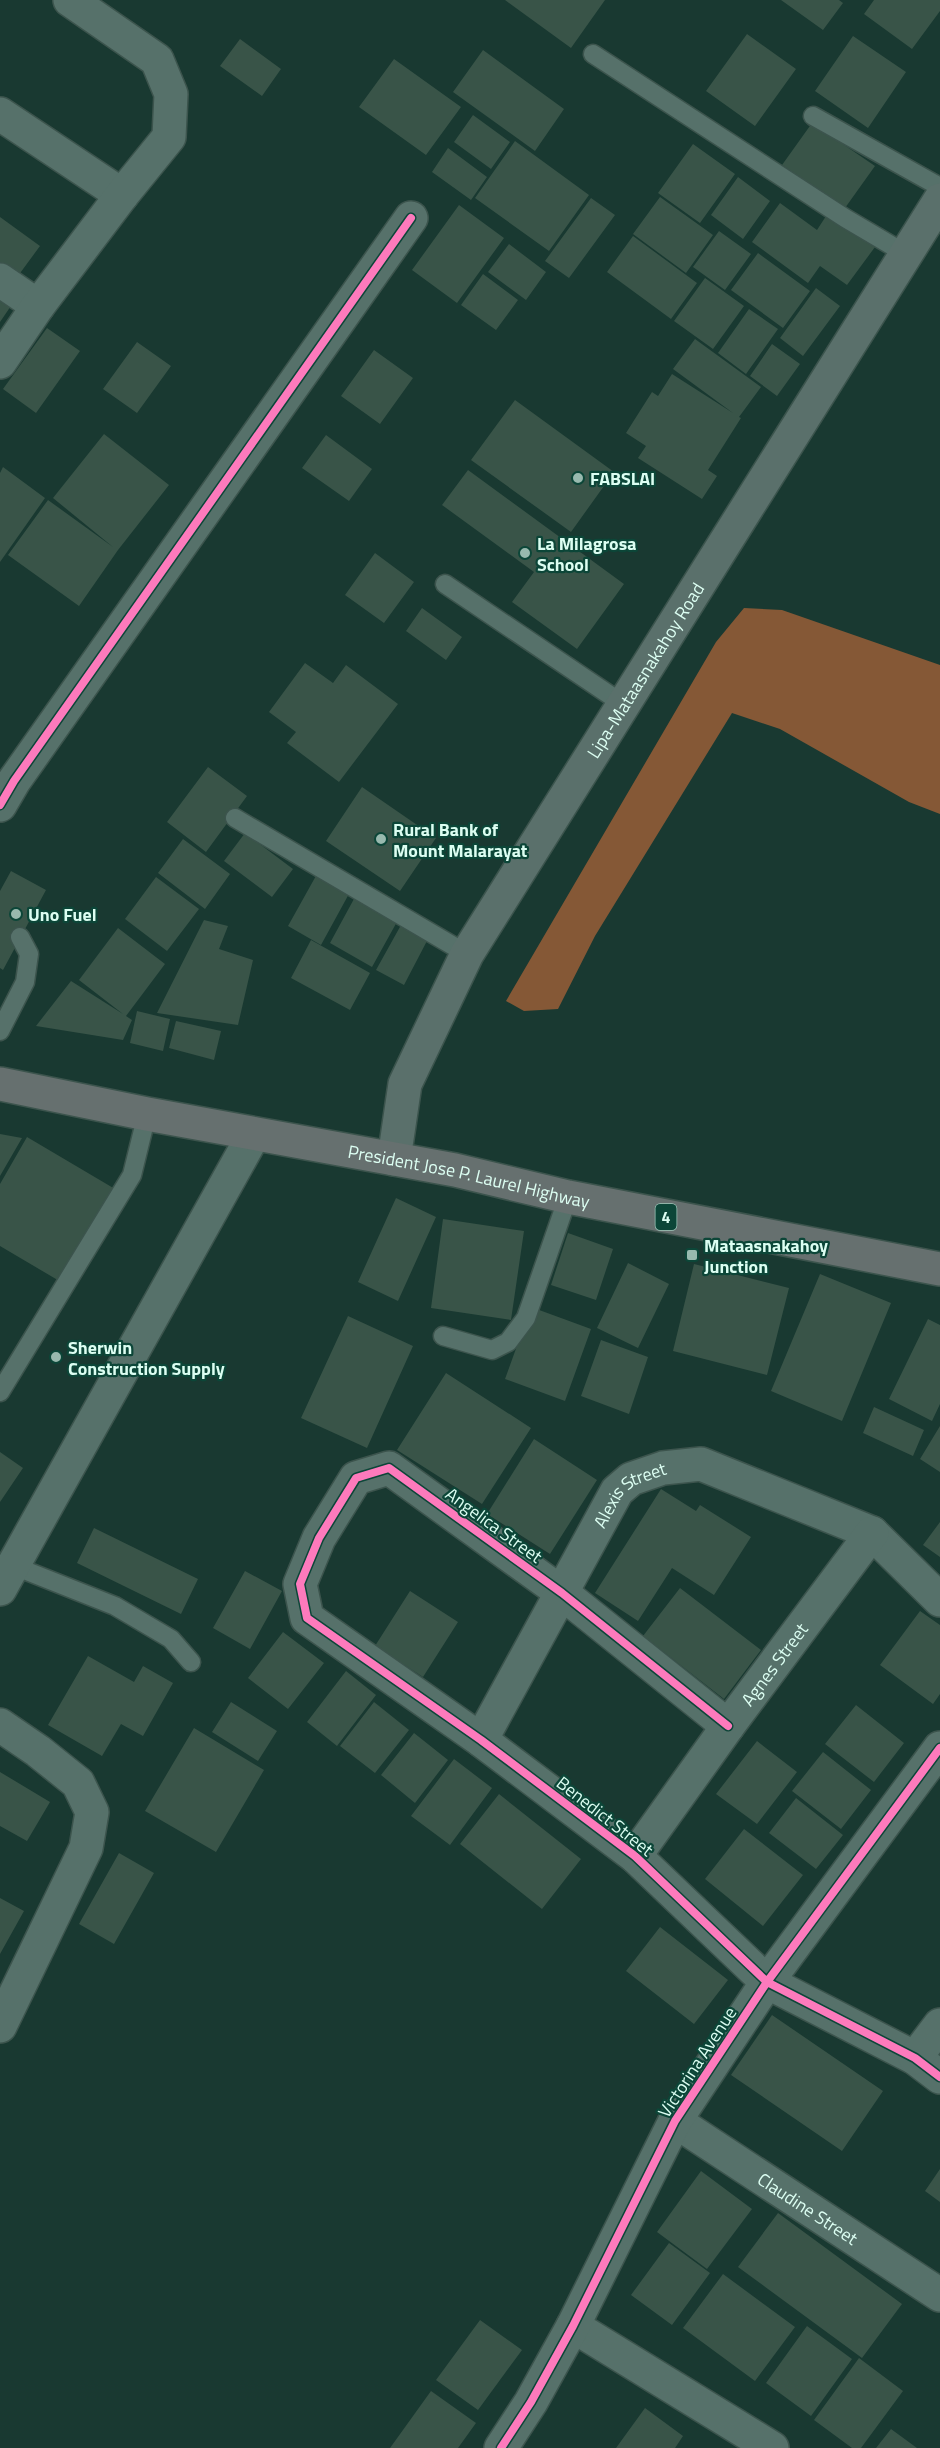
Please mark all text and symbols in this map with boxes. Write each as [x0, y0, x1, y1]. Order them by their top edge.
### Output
place label: FABSLAI [590, 465, 655, 492]
marker: FABSLAI [571, 471, 585, 485]
place label: La Milagrosa School [537, 530, 636, 578]
marker: La Milagrosa School [518, 546, 532, 560]
street label: Lipa-Mataasnakahoy Road [580, 577, 710, 763]
place label: Rural Bank of Mount Malarayat [393, 816, 528, 864]
marker: Rural Bank of Mount Malarayat [374, 832, 388, 846]
place label: Uno Fuel [28, 901, 97, 928]
marker: Uno Fuel [9, 907, 23, 921]
street label: President Jose P. Laurel Highway [346, 1137, 593, 1215]
road number: 4 [656, 1204, 676, 1230]
place label: Mataasnakahoy Junction [704, 1232, 828, 1280]
marker: Mataasnakahoy Junction [685, 1248, 699, 1262]
place label: Sherwin Construction Supply [68, 1334, 225, 1382]
marker: Sherwin Construction Supply [49, 1350, 63, 1364]
street label: Alexis Street [586, 1454, 670, 1533]
street label: Angelica Street [440, 1481, 549, 1570]
street label: Agnes Street [734, 1617, 814, 1711]
street label: Benedict Street [551, 1769, 660, 1863]
street label: Victorina Avenue [651, 2001, 743, 2123]
street label: Claudine Street [752, 2165, 864, 2252]

